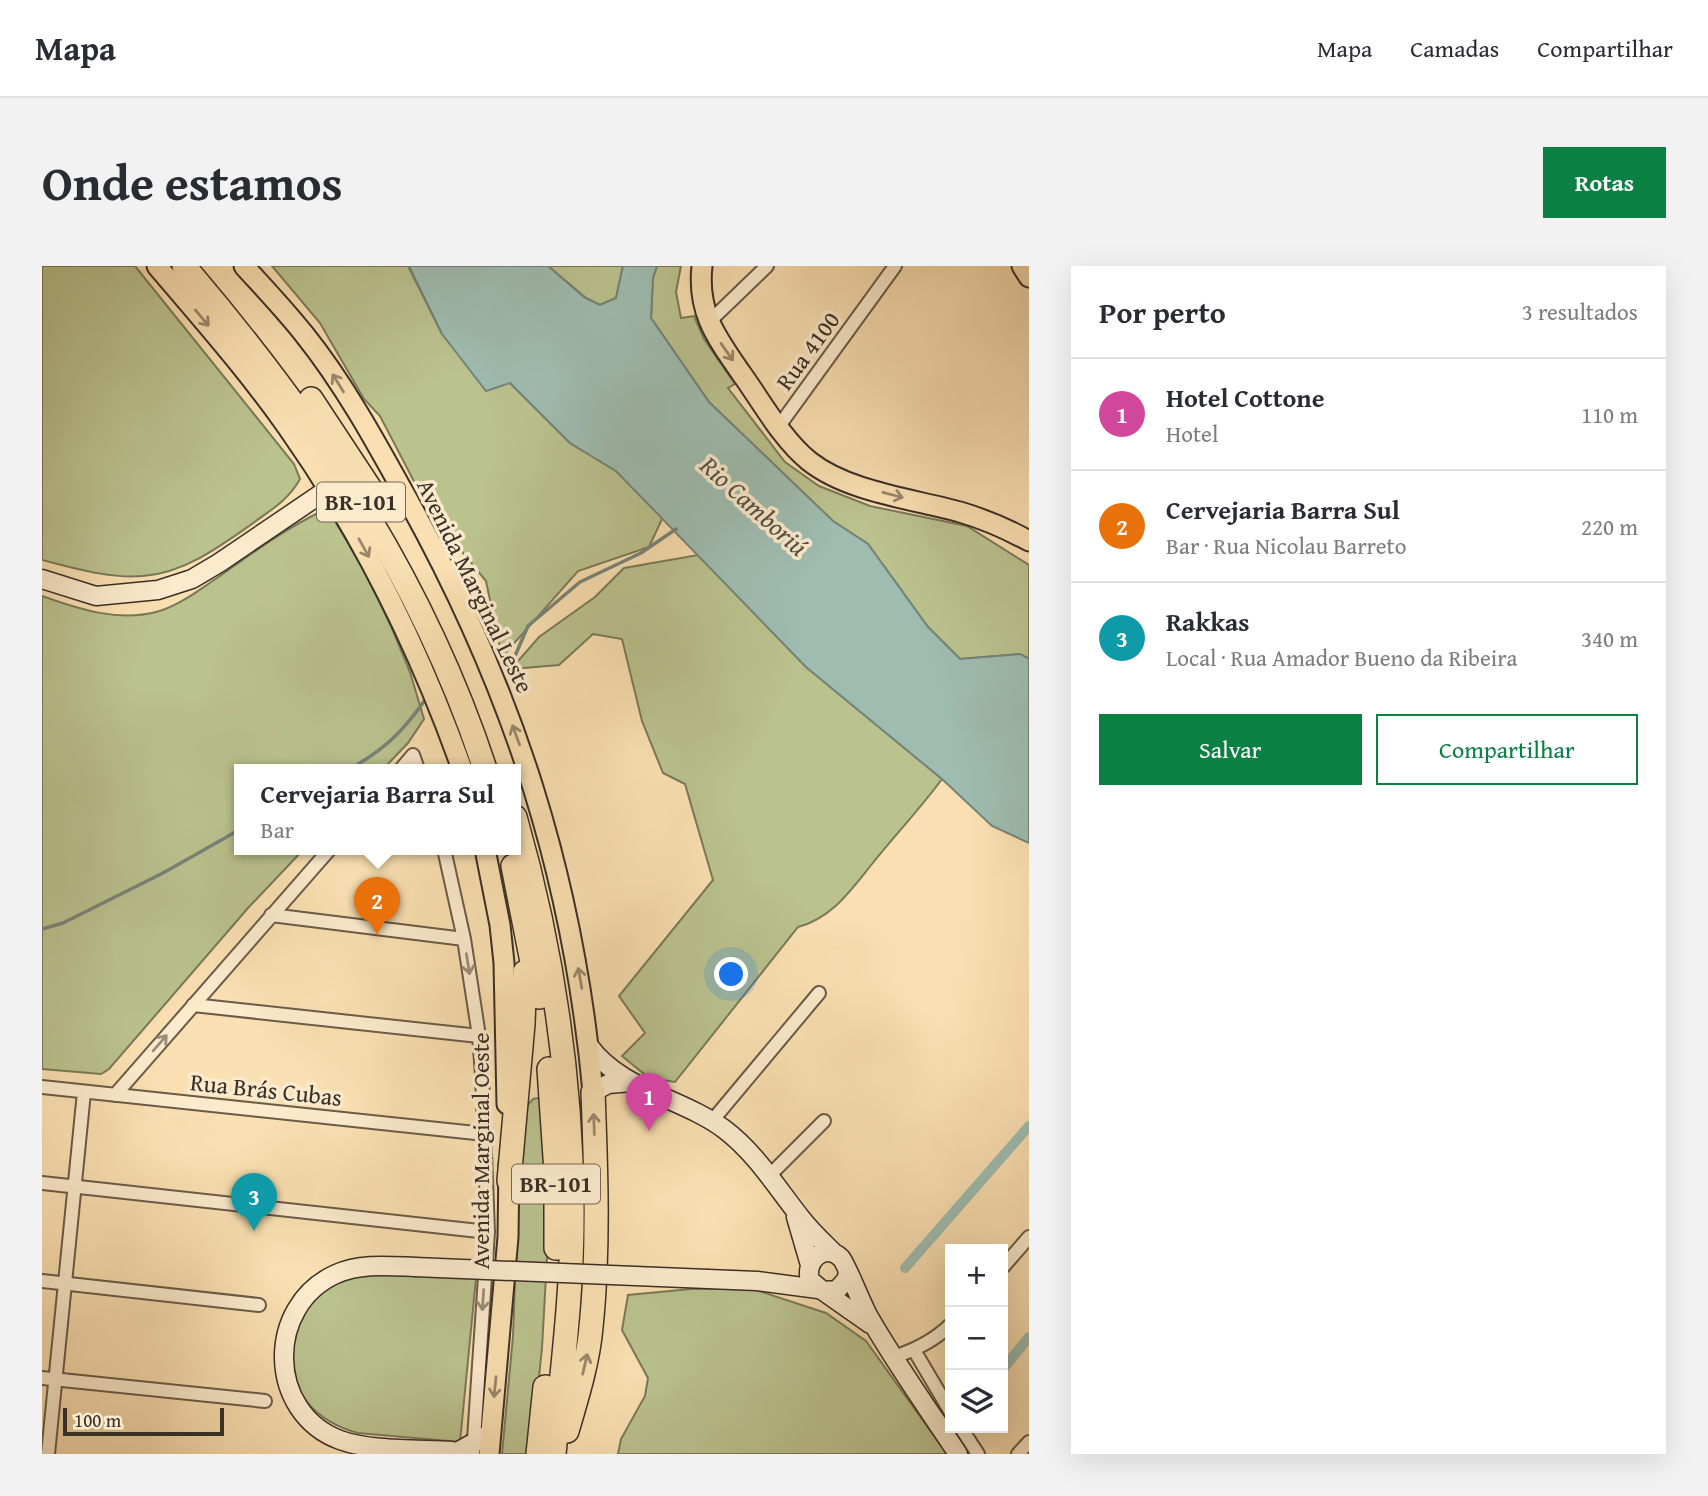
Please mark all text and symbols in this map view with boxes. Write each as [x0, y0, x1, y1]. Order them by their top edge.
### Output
text: Mapa [35, 24, 116, 72]
text: Mapa [1317, 31, 1372, 66]
text: Camadas [1410, 31, 1499, 66]
text: Compartilhar [1537, 31, 1673, 66]
text: Onde estamos [42, 146, 343, 218]
button: Rotas [1543, 147, 1666, 218]
text: Por perto [1099, 290, 1226, 334]
text: 3 resultados [1522, 295, 1638, 328]
street label: Rua 4100 [767, 304, 848, 397]
one-way arrow [193, 309, 209, 327]
one-way arrow [720, 342, 734, 361]
one-way arrow [330, 374, 344, 394]
text: Hotel Cottone [1166, 378, 1324, 417]
text: 1 [1116, 398, 1128, 431]
text: 110 m [1581, 398, 1638, 431]
text: Hotel [1166, 417, 1218, 450]
water label: Rio Camboriú [691, 446, 817, 565]
street label: Avenida Marginal Leste [408, 473, 543, 699]
road number: BR-101 [317, 482, 405, 522]
one-way arrow [881, 489, 904, 502]
text: Cervejaria Barra Sul [1166, 490, 1400, 529]
text: 2 [1116, 510, 1128, 543]
text: 220 m [1581, 510, 1638, 543]
text: Bar · Rua Nicolau Barreto [1166, 529, 1406, 562]
one-way arrow [357, 537, 371, 557]
text: Rakkas [1166, 602, 1250, 641]
text: 3 [1116, 622, 1128, 655]
text: 340 m [1581, 622, 1638, 655]
text: Local · Rua Amador Bueno da Ribeira [1166, 641, 1517, 674]
button: Salvar [1099, 714, 1362, 785]
button: Compartilhar [1376, 714, 1638, 785]
one-way arrow [509, 724, 521, 746]
popup [234, 764, 521, 855]
text: Cervejaria Barra Sul [261, 774, 494, 813]
text: Bar [261, 813, 294, 846]
pin: 2 [354, 877, 400, 935]
one-way arrow [462, 952, 475, 975]
your location [714, 957, 748, 991]
one-way arrow [573, 967, 586, 990]
street label: Avenida Marginal Oeste [463, 1032, 498, 1270]
one-way arrow [152, 1035, 168, 1053]
street label: Rua Brás Cubas [188, 1064, 344, 1115]
pin: 1 [626, 1073, 672, 1131]
one-way arrow [588, 1112, 601, 1135]
road number: BR-101 [512, 1164, 600, 1203]
pin: 3 [231, 1173, 277, 1231]
map controls [945, 1244, 1008, 1433]
button: + [945, 1244, 1008, 1307]
one-way arrow [476, 1288, 489, 1311]
button: − [945, 1307, 1008, 1370]
one-way arrow [578, 1353, 592, 1376]
button: layers [945, 1370, 1008, 1433]
one-way arrow [488, 1376, 501, 1398]
scale bar [63, 1405, 224, 1437]
text: 100 m [74, 1406, 121, 1434]

